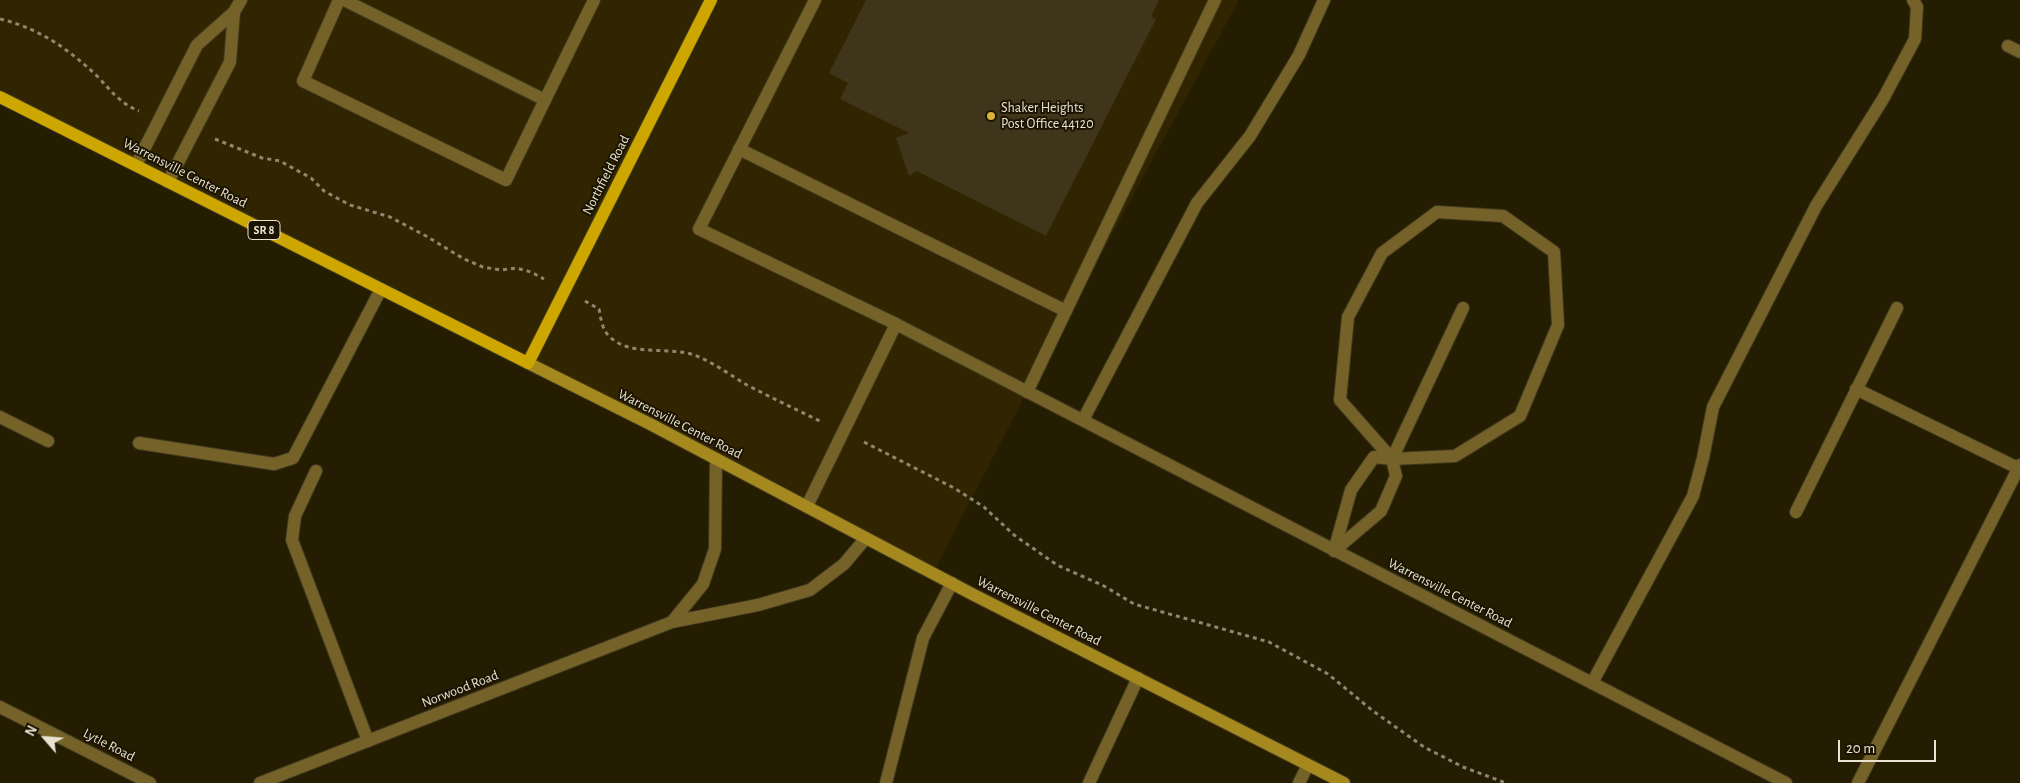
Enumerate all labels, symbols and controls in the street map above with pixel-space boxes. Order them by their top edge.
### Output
place label: Shaker Heights Post Office 44120 [1001,100,1094,132]
marker: Shaker Heights Post Office 44120 [985,110,997,122]
street label: Northfield Road [579,132,633,218]
street label: Warrensville Center Road [120,134,250,212]
road number: SR 8 [248,220,280,240]
street label: Warrensville Center Road [615,385,745,463]
street label: Warrensville Center Road [1385,554,1515,632]
street label: Warrensville Center Road [974,572,1104,650]
street label: Norwood Road [419,667,501,711]
north arrow [20,713,70,763]
text: N [23,724,40,739]
street label: Lytle Road [80,725,138,765]
scale bar [1840,730,1938,762]
text: 20 m [1846,741,1875,756]

